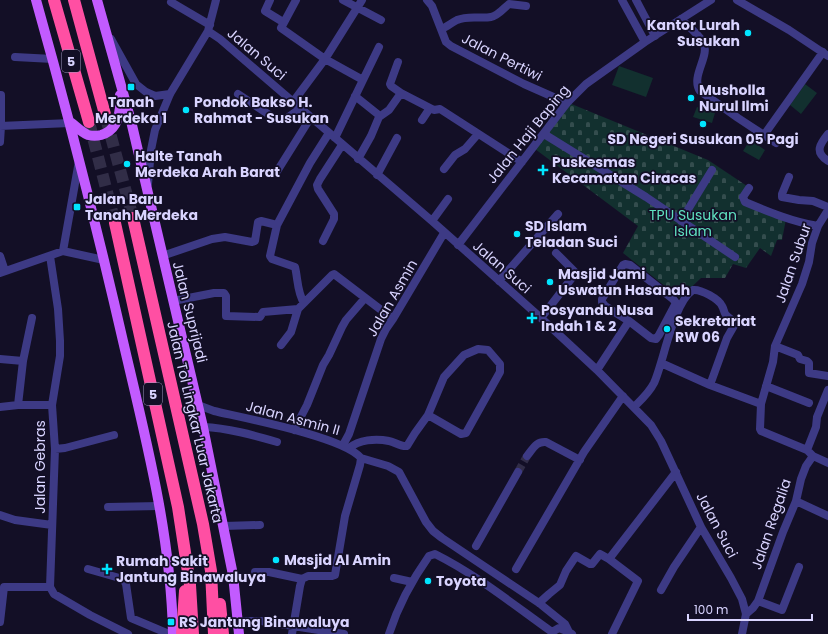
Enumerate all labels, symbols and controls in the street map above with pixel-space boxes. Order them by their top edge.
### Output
place label: Kantor Lurah Susukan [647,15,740,51]
street label: Jalan Suci [223,23,291,85]
street label: Jalan Pertiwi [458,28,546,86]
marker: Kantor Lurah Susukan [743,28,753,38]
road number: 5 [62,50,80,72]
street label: Jalan Haji Baping [482,80,574,188]
place label: Musholla Nurul Ilmi [699,80,769,116]
marker: Tanah Merdeka 1 [126,82,136,92]
place label: Tanah Merdeka 1 [95,92,167,128]
place label: Pondok Bakso H. Rahmat - Susukan [194,92,329,128]
marker: Musholla Nurul Ilmi [686,93,696,103]
marker: Pondok Bakso H. Rahmat - Susukan [181,105,191,115]
marker: SD Negeri Susukan 05 Pagi [698,119,708,129]
place label: SD Negeri Susukan 05 Pagi [607,129,799,149]
place label: Halte Tanah Merdeka Arah Barat [135,146,280,182]
place label: Puskesmas Kecamatan Ciracas [552,152,697,188]
marker: Halte Tanah Merdeka Arah Barat [122,159,132,169]
marker: Puskesmas Kecamatan Ciracas [537,164,549,176]
place label: Jalan Baru Tanah Merdeka [85,189,198,225]
marker: Jalan Baru Tanah Merdeka [72,202,82,212]
park label: TPU Susukan Islam [649,205,737,241]
place label: SD Islam Teladan Suci [525,216,618,252]
street label: Jalan Subur [770,220,816,306]
marker: SD Islam Teladan Suci [512,229,522,239]
street label: Jalan Suci [468,236,536,298]
street label: Jalan Asmin [362,256,422,340]
street label: Jalan Suprijadi [168,259,212,365]
place label: Masjid Jami Uswatun Hasanah [558,264,690,300]
marker: Masjid Jami Uswatun Hasanah [545,277,555,287]
place label: Posyandu Nusa Indah 1 & 2 [541,300,653,336]
place label: Sekretariat RW 06 [675,311,756,347]
marker: Posyandu Nusa Indah 1 & 2 [526,312,538,324]
street label: Jalan Tol Lingkar Luar Jakarta [162,319,228,525]
marker: Sekretariat RW 06 [662,324,672,334]
road number: 5 [144,383,162,405]
street label: Jalan Asmin II [244,396,342,440]
street label: Jalan Gebras [30,420,50,514]
street label: Jalan Regalia [746,476,796,572]
street label: Jalan Suci [691,489,743,561]
place label: Masjid Al Amin [284,550,391,570]
place label: Rumah Sakit Jantung Binawaluya [116,551,266,587]
marker: Masjid Al Amin [271,555,281,565]
marker: Rumah Sakit Jantung Binawaluya [101,563,113,575]
place label: Toyota [436,571,486,591]
marker: Toyota [423,576,433,586]
scale bar [688,596,812,622]
text: 100 m [694,601,728,618]
place label: RS Jantung Binawaluya [179,612,350,632]
marker: RS Jantung Binawaluya [166,617,176,627]

